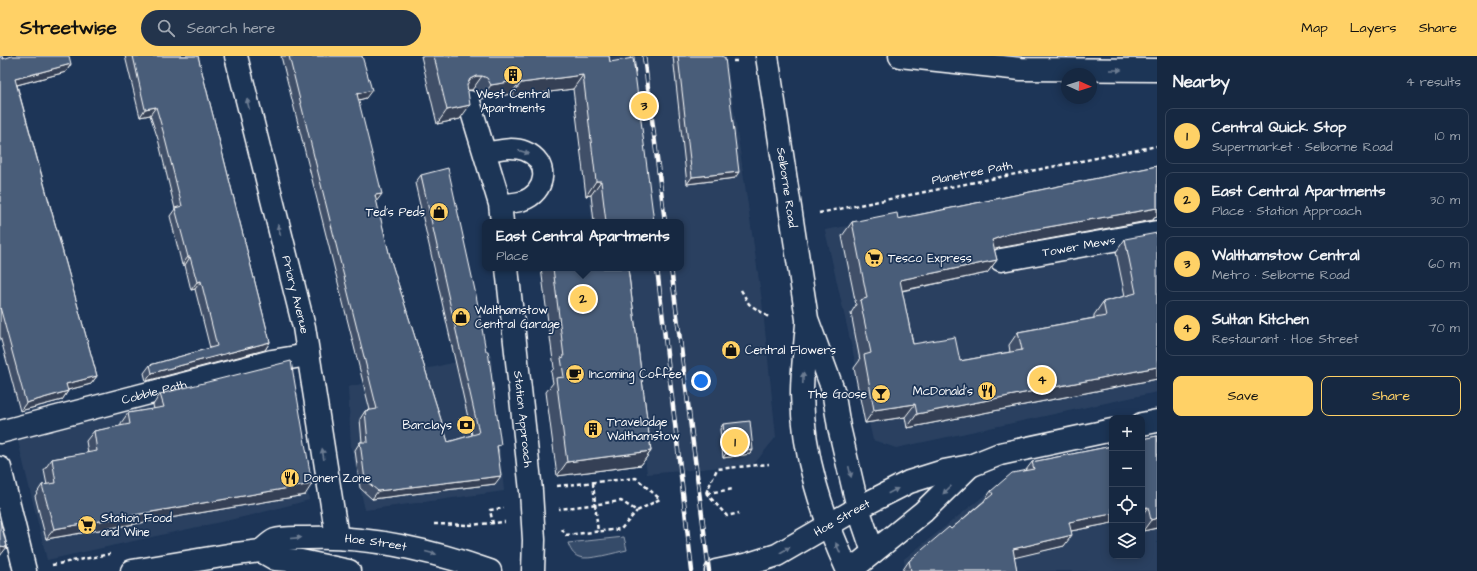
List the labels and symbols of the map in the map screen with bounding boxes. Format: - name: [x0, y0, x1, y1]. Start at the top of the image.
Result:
- building icon: West Central Apartments: [502, 64, 524, 86]
- one-way arrow: [1110, 67, 1123, 73]
- north arrow: [1061, 68, 1097, 104]
- place label: West Central Apartments: [476, 86, 550, 117]
- pin: 3: [631, 91, 657, 121]
- one-way arrow: [245, 98, 251, 110]
- street label: Selborne Road: [772, 146, 802, 229]
- one-way arrow: [518, 149, 530, 155]
- street label: Planetree Path: [930, 157, 1014, 189]
- shop icon: Ted's Peds: [428, 201, 450, 223]
- place label: Ted's Peds: [366, 204, 425, 221]
- one-way arrow: [276, 224, 282, 236]
- street label: Tower Mews: [1041, 231, 1117, 261]
- supermarket icon: Tesco Express: [863, 247, 885, 269]
- place label: Tesco Express: [888, 250, 972, 267]
- street label: Priory Avenue: [278, 254, 313, 335]
- pin: 2: [570, 284, 596, 314]
- place label: Walthamstow Central Garage: [475, 302, 561, 334]
- shop icon: Walthamstow Central Garage: [450, 306, 472, 328]
- shop icon: Central Flowers: [720, 339, 742, 361]
- place label: Central Flowers: [745, 342, 836, 359]
- cafe icon: Incoming Coffee: [564, 363, 586, 385]
- pin: 4: [1029, 365, 1055, 395]
- place label: Incoming Coffee: [589, 366, 682, 384]
- street label: Station Approach: [510, 370, 537, 468]
- your location: [691, 371, 711, 391]
- one-way arrow: [800, 371, 806, 384]
- street label: Cobble Path: [120, 375, 188, 408]
- restaurant icon: McDonald's: [976, 380, 998, 402]
- bar icon: The Goose: [870, 383, 892, 405]
- place label: McDonald's: [913, 383, 973, 400]
- place label: The Goose: [808, 386, 868, 403]
- bank icon: Barclays: [455, 414, 477, 436]
- place label: Travelodge Walthamstow: [607, 414, 680, 445]
- place label: Barclays: [403, 417, 452, 435]
- building icon: Travelodge Walthamstow: [582, 418, 604, 440]
- pin: 1: [722, 427, 748, 457]
- one-way arrow: [320, 448, 326, 460]
- one-way arrow: [847, 466, 853, 479]
- restaurant icon: Doner Zone: [279, 467, 301, 489]
- place label: Doner Zone: [304, 470, 372, 487]
- one-way arrow: [942, 485, 952, 495]
- one-way arrow: [887, 487, 899, 494]
- street label: Hoe Street: [810, 495, 873, 540]
- place label: Station Food and Wine: [101, 510, 172, 541]
- supermarket icon: Station Food and Wine: [76, 514, 98, 536]
- street label: Hoe Street: [344, 530, 408, 555]
- one-way arrow: [290, 535, 302, 542]
- one-way arrow: [835, 543, 841, 554]
- one-way arrow: [779, 547, 791, 554]
- one-way arrow: [425, 550, 437, 556]

